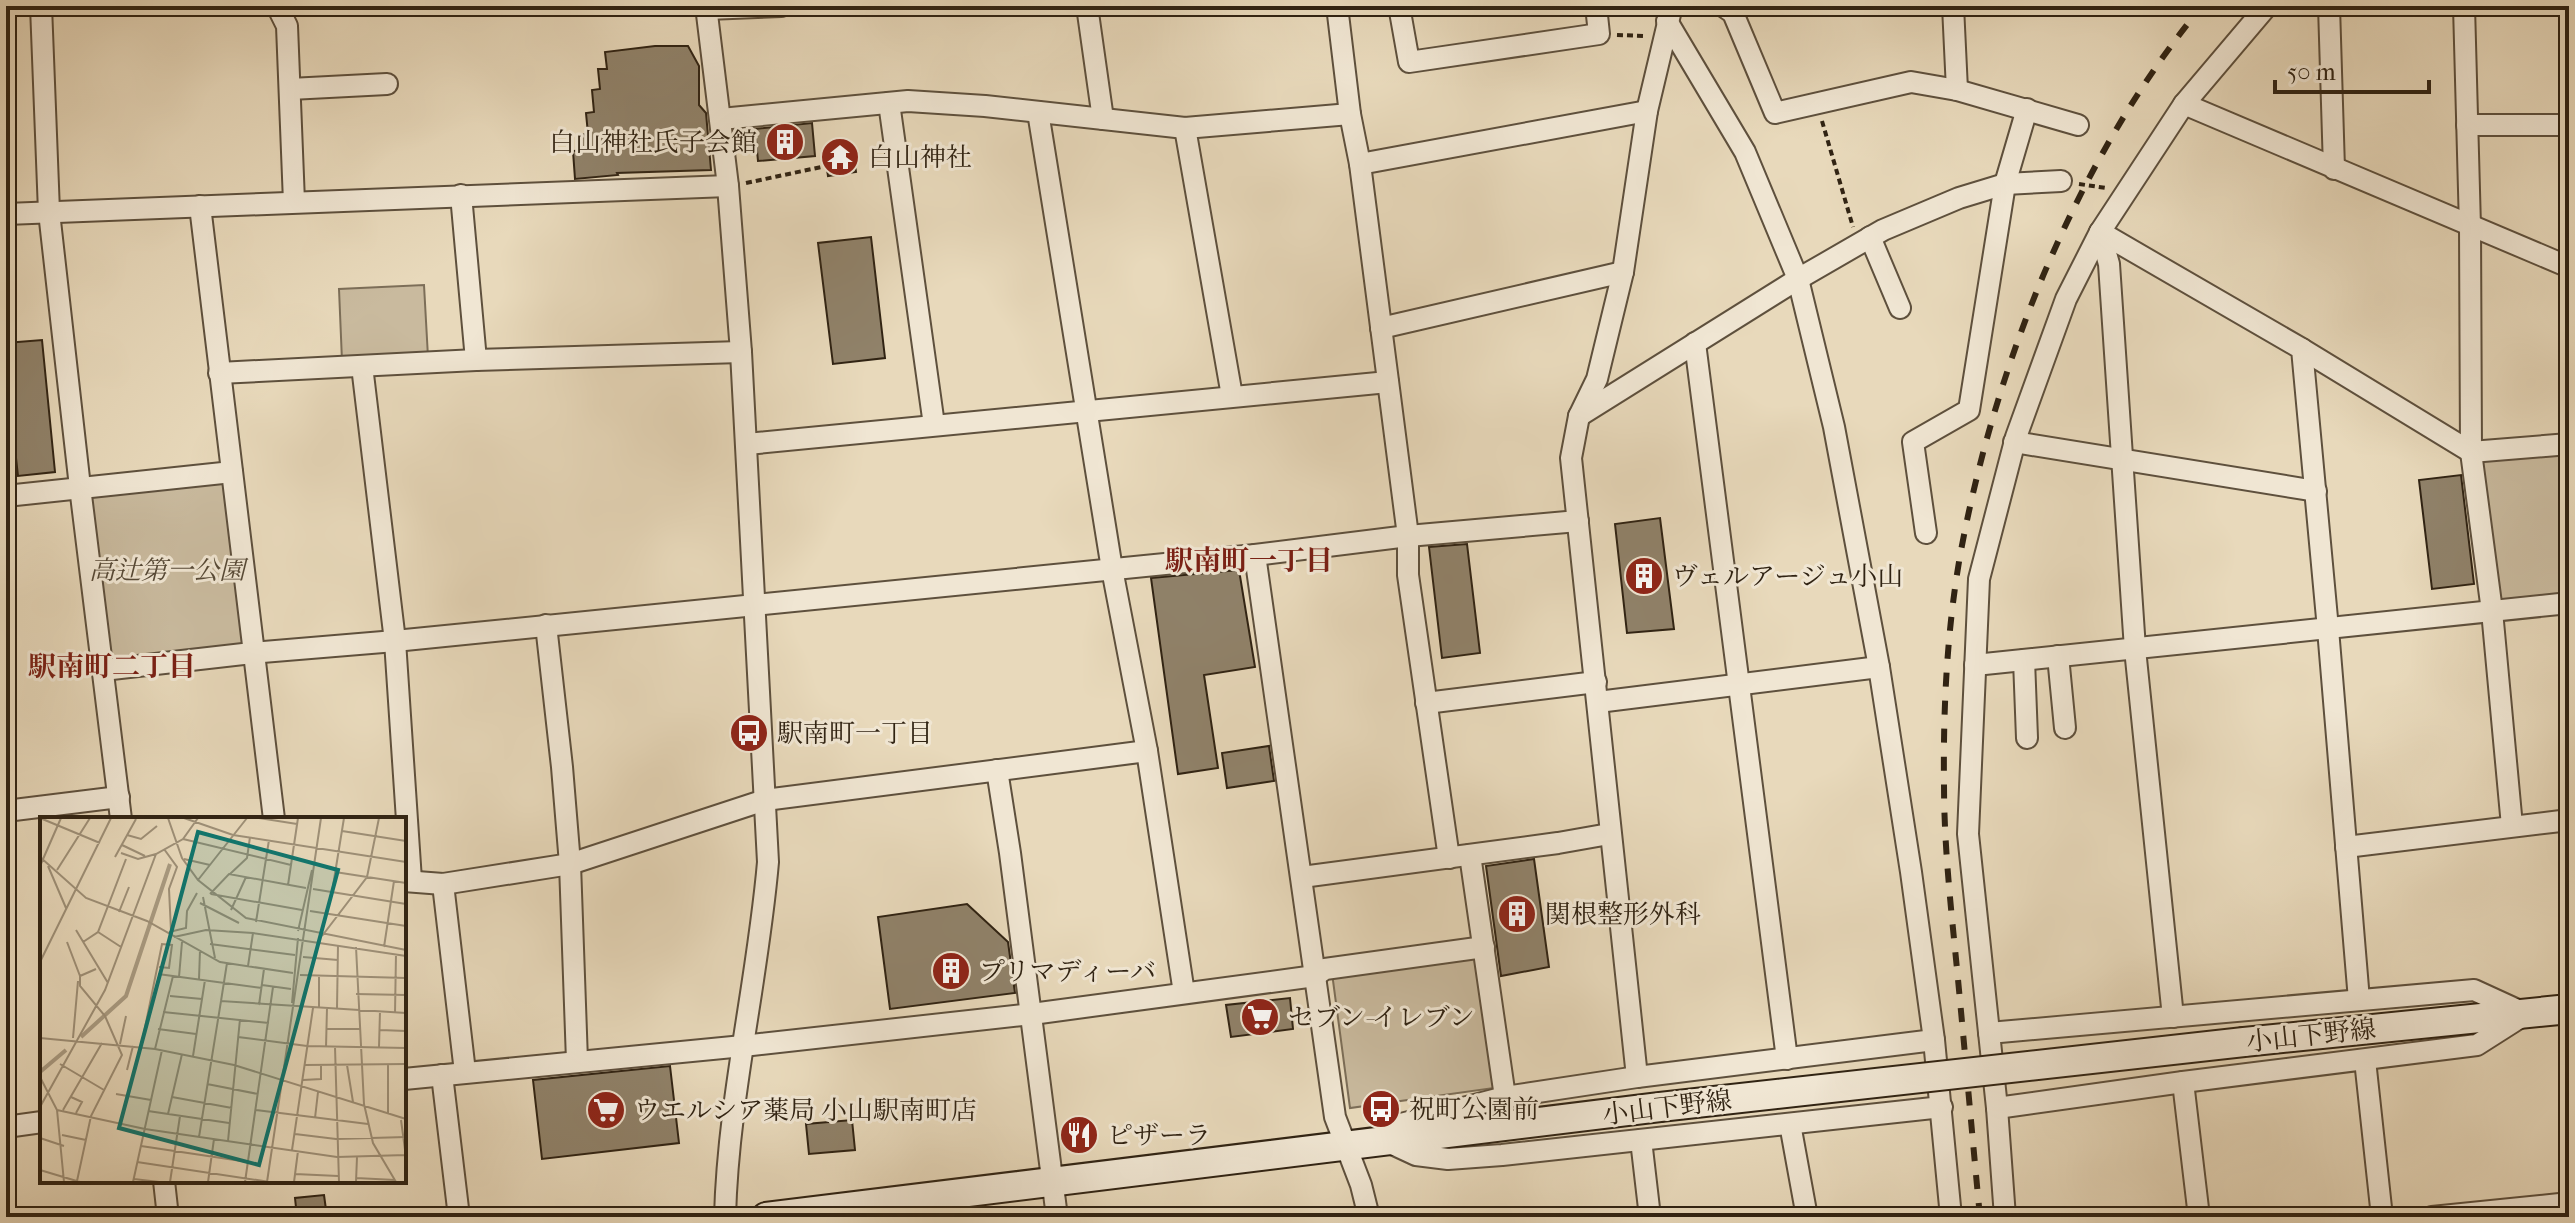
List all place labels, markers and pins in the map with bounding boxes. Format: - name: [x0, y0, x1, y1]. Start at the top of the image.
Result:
- building icon: 白山神社氏子会館: [764, 121, 806, 163]
- place label: 白山神社氏子会館: [549, 127, 757, 158]
- temple icon: 白山神社: [819, 136, 861, 178]
- place label: 白山神社: [868, 142, 972, 173]
- building icon: ヴェルアージュ小山: [1623, 555, 1665, 597]
- place label: ヴェルアージュ小山: [1672, 561, 1903, 592]
- bus stop icon: 駅南町一丁目: [728, 712, 770, 754]
- place label: 駅南町一丁目: [777, 718, 933, 749]
- building icon: 関根整形外科: [1496, 893, 1538, 935]
- place label: 関根整形外科: [1545, 899, 1701, 930]
- building icon: プリマディーバ: [930, 950, 972, 992]
- place label: プリマディーバ: [979, 956, 1156, 987]
- supermarket icon: セブン-イレブン: [1239, 996, 1281, 1038]
- place label: セブン-イレブン: [1288, 1002, 1475, 1033]
- bus stop icon: 祝町公園前: [1360, 1088, 1402, 1130]
- supermarket icon: ウエルシア薬局 小山駅南町店: [585, 1089, 627, 1131]
- place label: 祝町公園前: [1409, 1094, 1539, 1125]
- place label: ウエルシア薬局 小山駅南町店: [634, 1095, 977, 1126]
- restaurant icon: ピザーラ: [1058, 1114, 1100, 1156]
- place label: ピザーラ: [1107, 1120, 1211, 1151]

